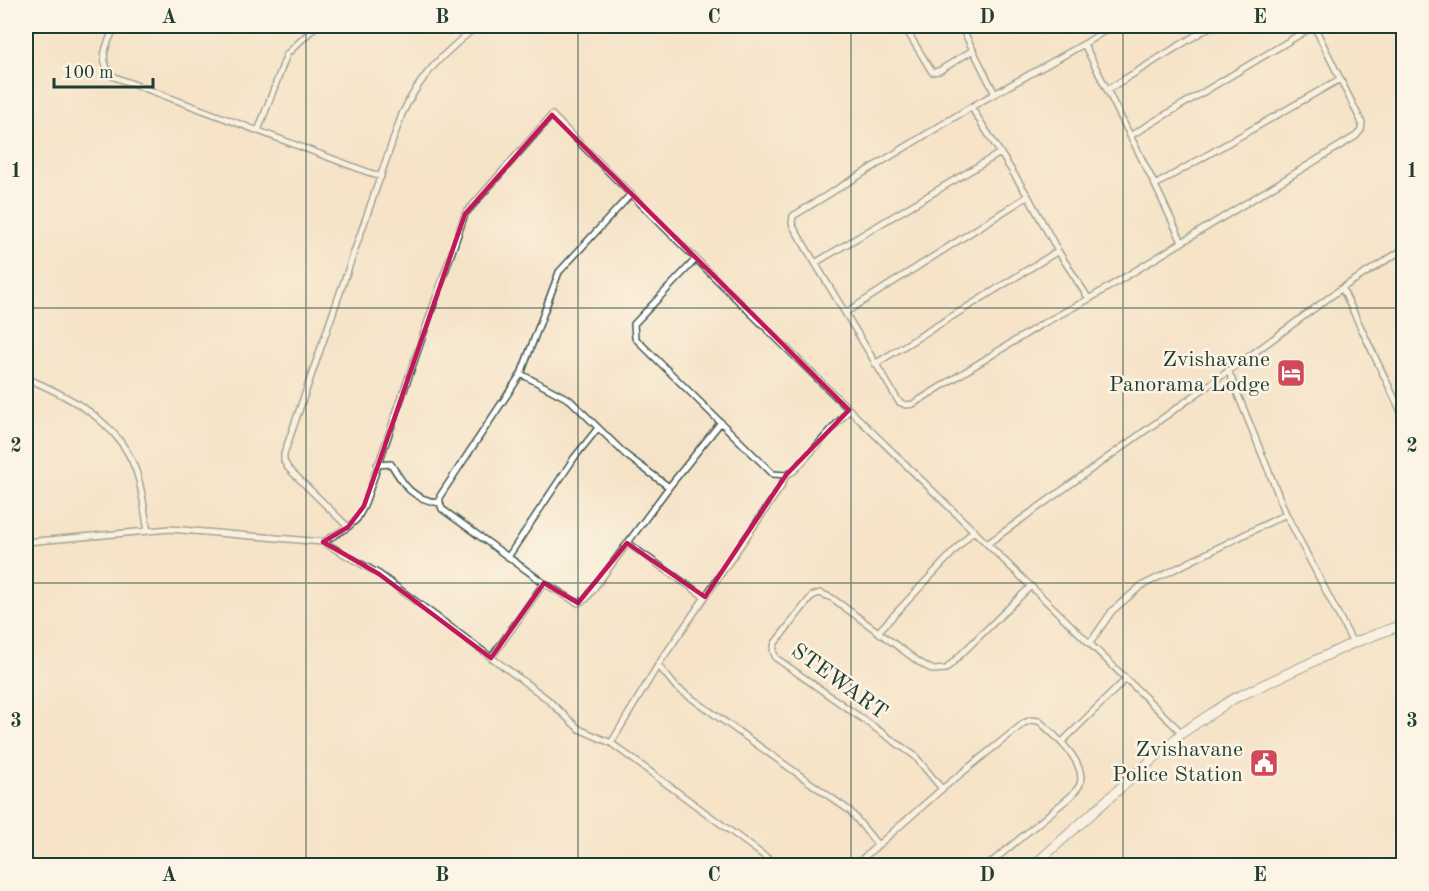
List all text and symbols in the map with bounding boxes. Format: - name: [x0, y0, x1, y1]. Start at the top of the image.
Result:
- text: A: [161, 8, 177, 28]
- text: B: [435, 8, 449, 28]
- text: C: [707, 8, 721, 28]
- text: D: [979, 8, 995, 28]
- text: E: [1253, 8, 1267, 28]
- scale bar: [54, 51, 153, 89]
- text: 100 m: [63, 64, 114, 82]
- text: 1: [10, 162, 22, 182]
- text: 1: [1406, 162, 1418, 182]
- place label: Zvishavane Panorama Lodge: [1109, 349, 1270, 396]
- hotel icon: Zvishavane Panorama Lodge: [1275, 357, 1307, 389]
- text: 2: [10, 437, 22, 457]
- text: 2: [1406, 437, 1418, 457]
- street label: STEWART: [787, 640, 891, 724]
- text: 3: [10, 712, 22, 732]
- text: 3: [1406, 712, 1418, 732]
- place label: Zvishavane Police Station: [1112, 739, 1243, 786]
- public building icon: Zvishavane Police Station: [1248, 747, 1280, 779]
- text: A: [161, 866, 177, 886]
- text: B: [435, 866, 449, 886]
- text: C: [707, 866, 721, 886]
- text: D: [979, 866, 995, 886]
- text: E: [1253, 866, 1267, 886]

